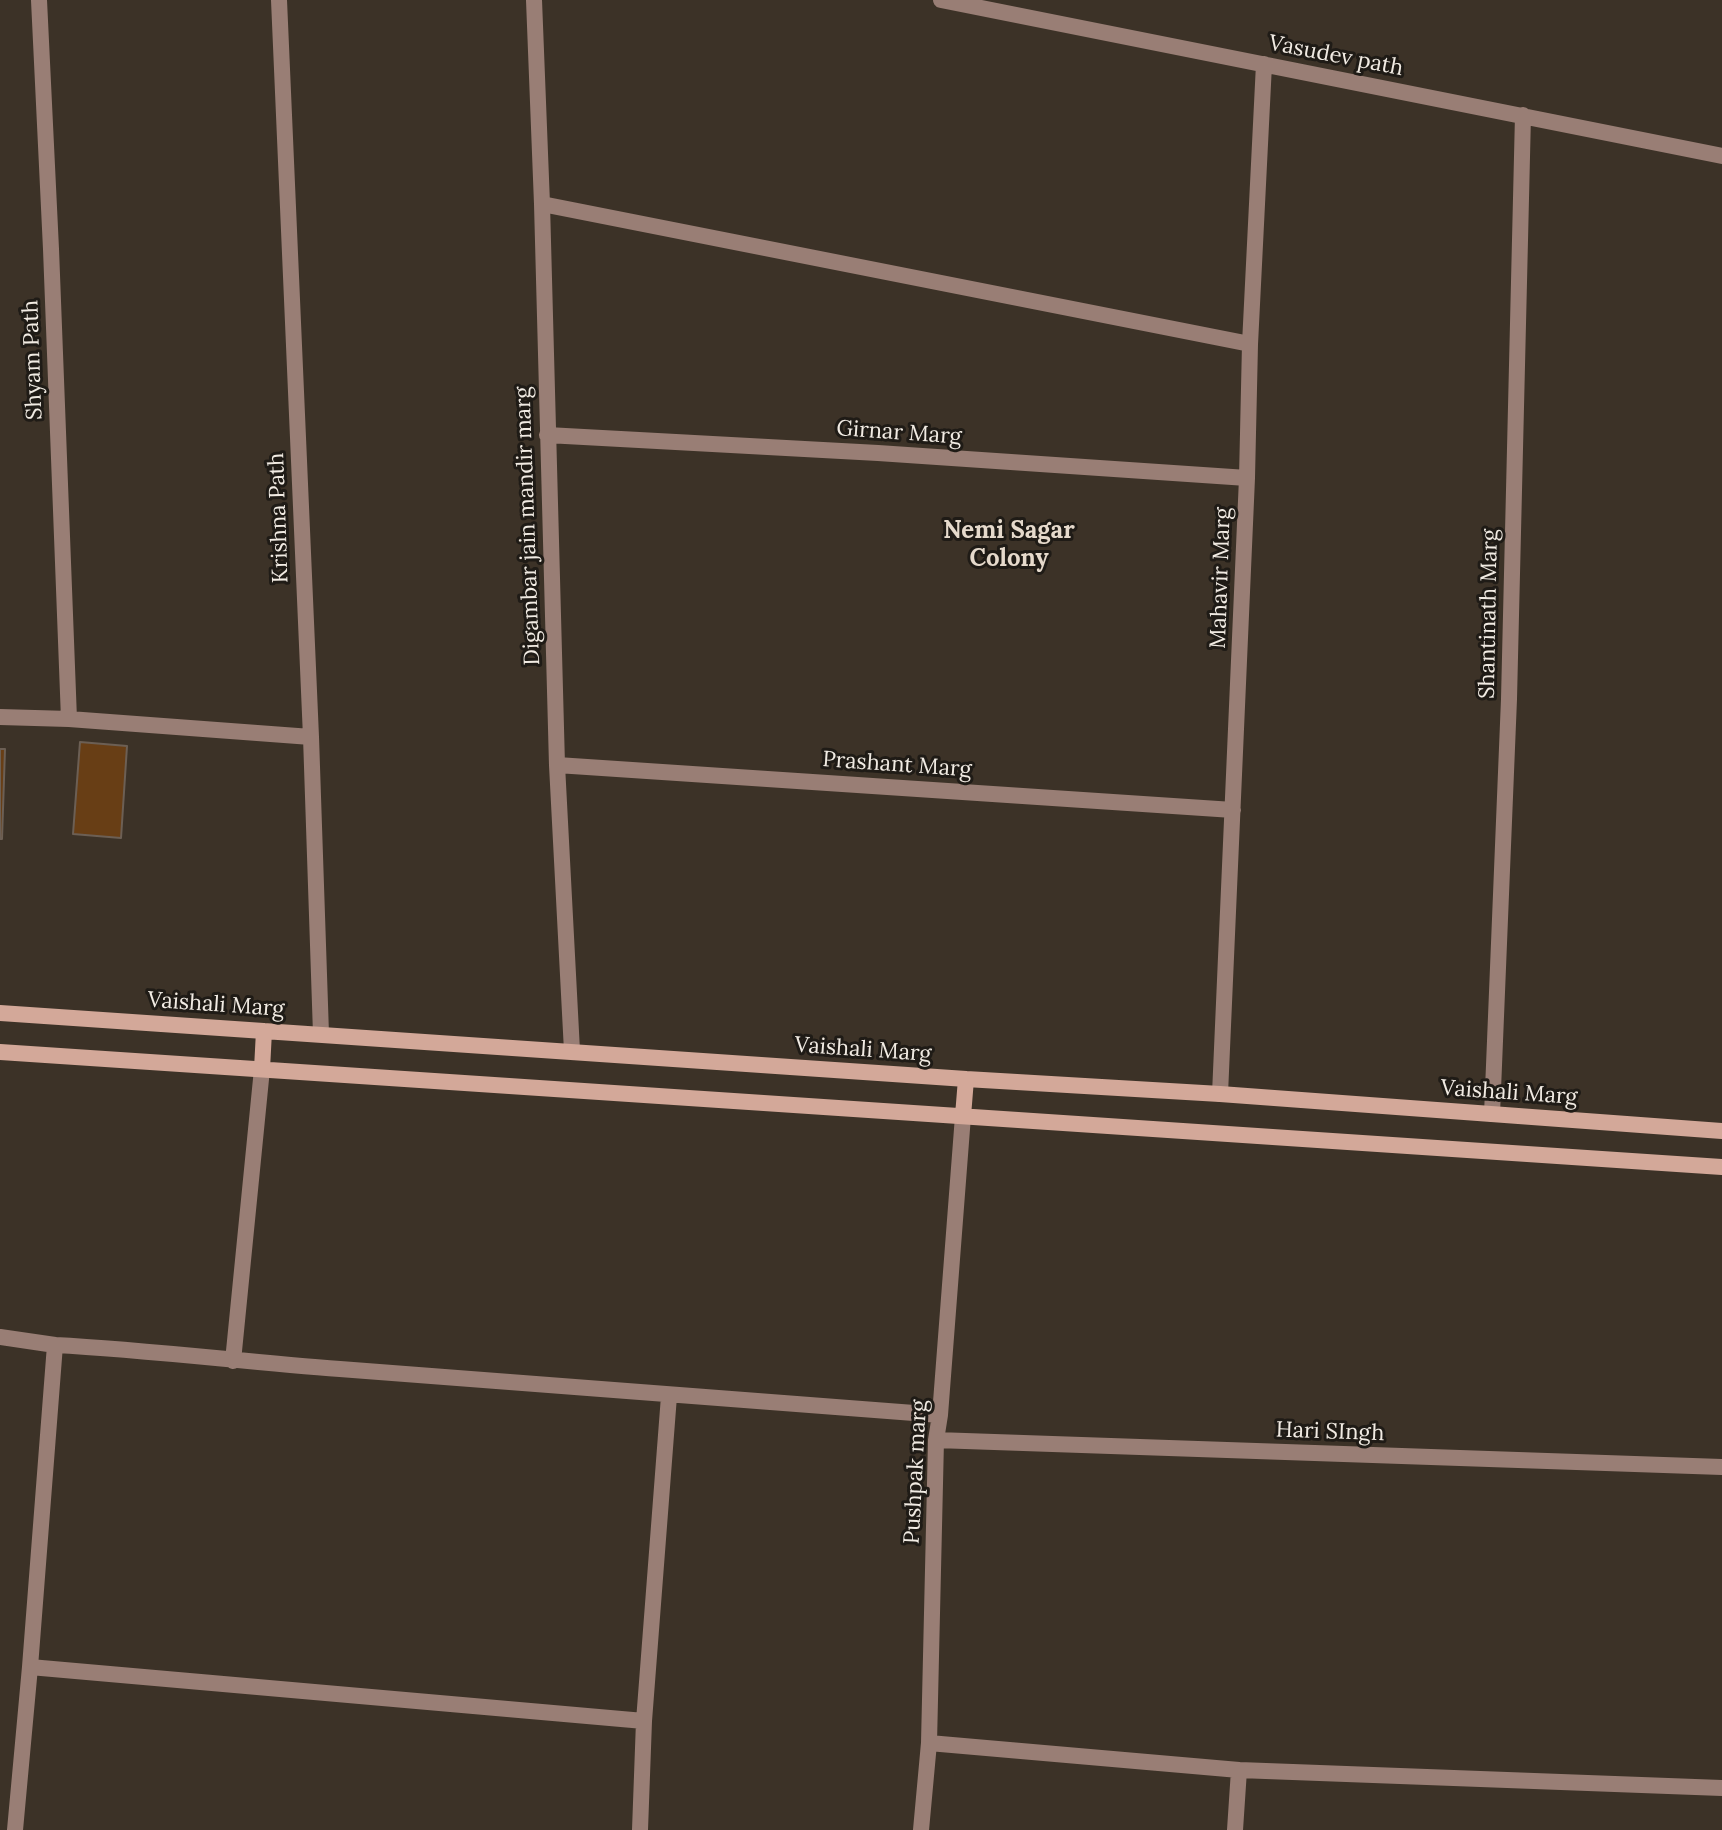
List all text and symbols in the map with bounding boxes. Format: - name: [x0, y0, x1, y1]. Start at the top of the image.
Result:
- street label: Vasudev path: [1267, 30, 1405, 82]
- street label: Shyam Path: [18, 300, 48, 420]
- street label: Digambar jain mandir marg: [510, 386, 546, 666]
- street label: Girnar Marg: [835, 415, 963, 451]
- street label: Krishna Path: [264, 452, 294, 584]
- street label: Mahavir Marg: [1205, 507, 1237, 649]
- district label: Nemi Sagar Colony: [943, 517, 1075, 573]
- street label: Shantinath Marg: [1474, 529, 1504, 699]
- street label: Prashant Marg: [822, 747, 972, 783]
- street label: Vaishali Marg: [147, 987, 285, 1023]
- street label: Vaishali Marg: [794, 1032, 932, 1068]
- street label: Vaishali Marg: [1440, 1075, 1578, 1111]
- street label: Pushpak marg: [899, 1399, 933, 1545]
- street label: Hari SIngh: [1275, 1417, 1385, 1447]

